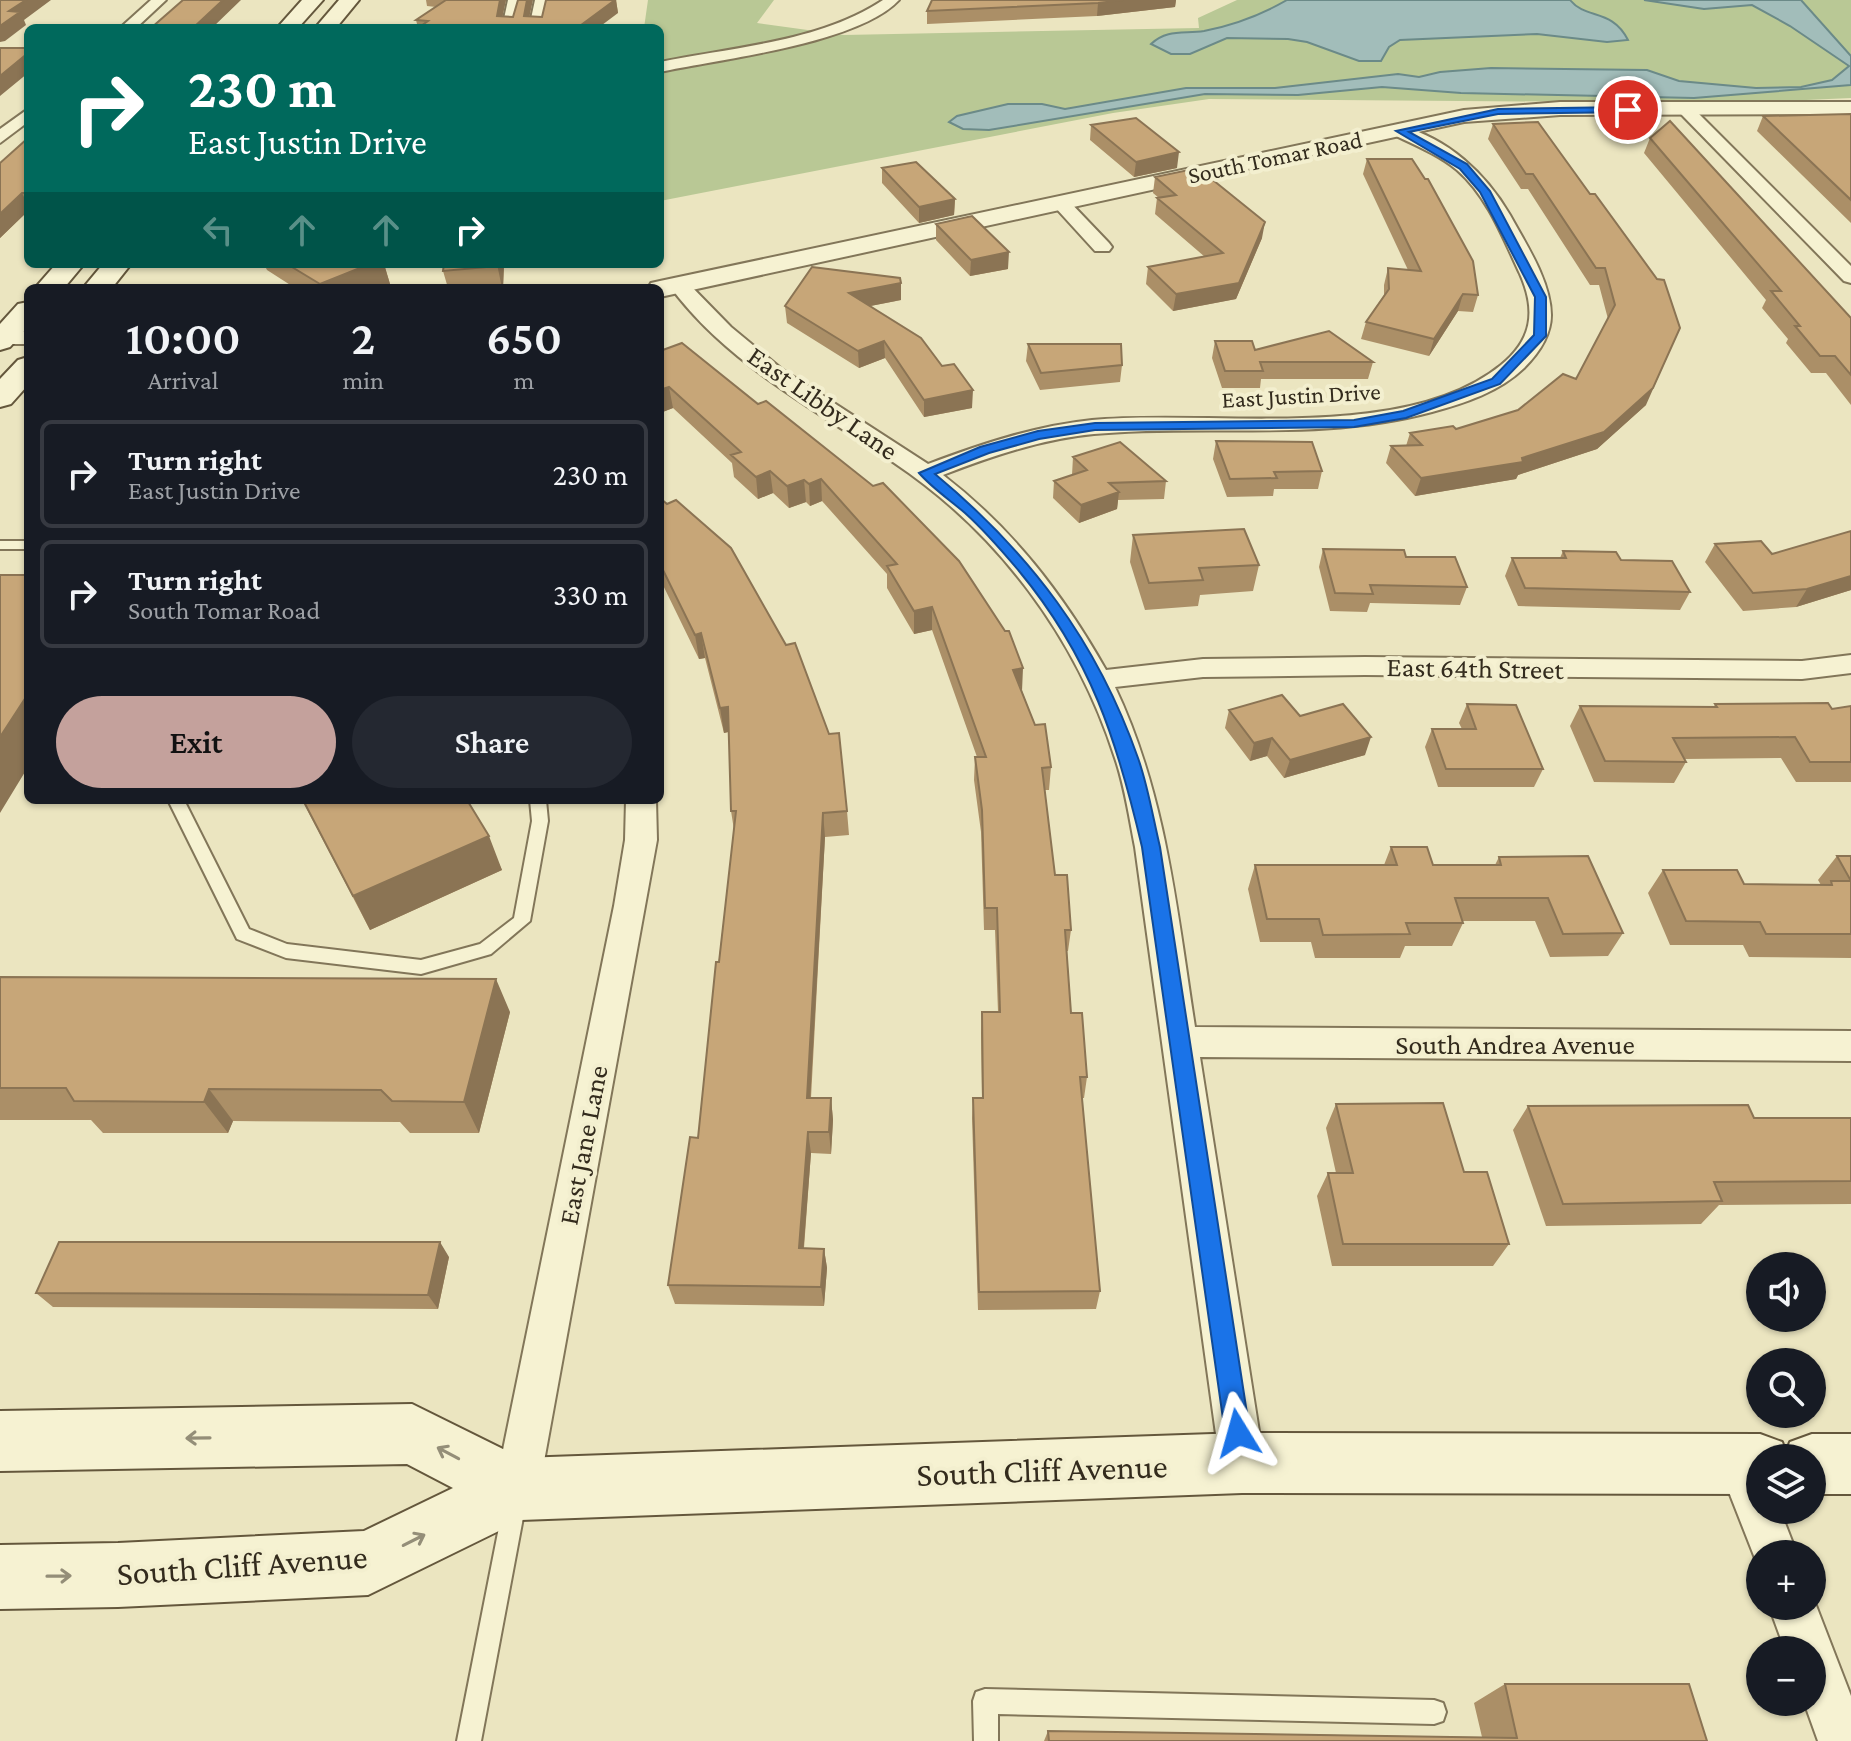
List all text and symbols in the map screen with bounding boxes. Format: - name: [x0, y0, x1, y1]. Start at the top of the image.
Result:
- icon: right: [56, 56, 160, 160]
- text: 230 m: [188, 57, 336, 119]
- pin: [1594, 76, 1662, 144]
- icon: arrive: [1606, 88, 1650, 132]
- text: East Justin Drive: [188, 122, 427, 162]
- street label: South Tomar Road: [1185, 125, 1365, 189]
- icon: left: [196, 208, 240, 252]
- icon: ahead: [280, 208, 324, 252]
- icon: ahead: [364, 208, 408, 252]
- icon: right: [448, 208, 492, 252]
- text: 10:00: [126, 311, 241, 364]
- text: 2: [351, 311, 375, 364]
- text: 650: [486, 311, 562, 364]
- street label: East Libby Lane: [742, 340, 904, 466]
- text: Arrival: [148, 366, 219, 395]
- text: min: [342, 366, 384, 395]
- text: m: [514, 366, 534, 395]
- street label: East Justin Drive: [1221, 377, 1381, 413]
- text: Turn right: [128, 443, 262, 476]
- icon: right: [60, 452, 104, 496]
- text: 230 m: [553, 458, 628, 491]
- text: East Justin Drive: [128, 476, 300, 505]
- text: Turn right: [128, 563, 262, 596]
- icon: right: [60, 572, 104, 616]
- text: 330 m: [553, 578, 628, 611]
- text: South Tomar Road: [128, 596, 320, 625]
- street label: East 64th Street: [1386, 651, 1565, 685]
- button: Exit: [56, 696, 336, 788]
- button: Share: [352, 696, 632, 788]
- street label: South Andrea Avenue: [1395, 1029, 1635, 1060]
- street label: East Jane Lane: [552, 1063, 614, 1227]
- map controls: [1746, 1252, 1826, 1716]
- button: sound: [1746, 1252, 1826, 1332]
- button: search: [1746, 1348, 1826, 1428]
- position arrow: [1196, 1391, 1280, 1475]
- one-way arrow: [185, 1430, 212, 1445]
- button: layers: [1746, 1444, 1826, 1524]
- one-way arrow: [436, 1445, 460, 1461]
- street label: South Cliff Avenue: [916, 1447, 1168, 1493]
- one-way arrow: [402, 1532, 426, 1548]
- street label: South Cliff Avenue: [115, 1538, 369, 1592]
- button: +: [1746, 1540, 1826, 1620]
- one-way arrow: [45, 1568, 72, 1584]
- button: −: [1746, 1636, 1826, 1716]

